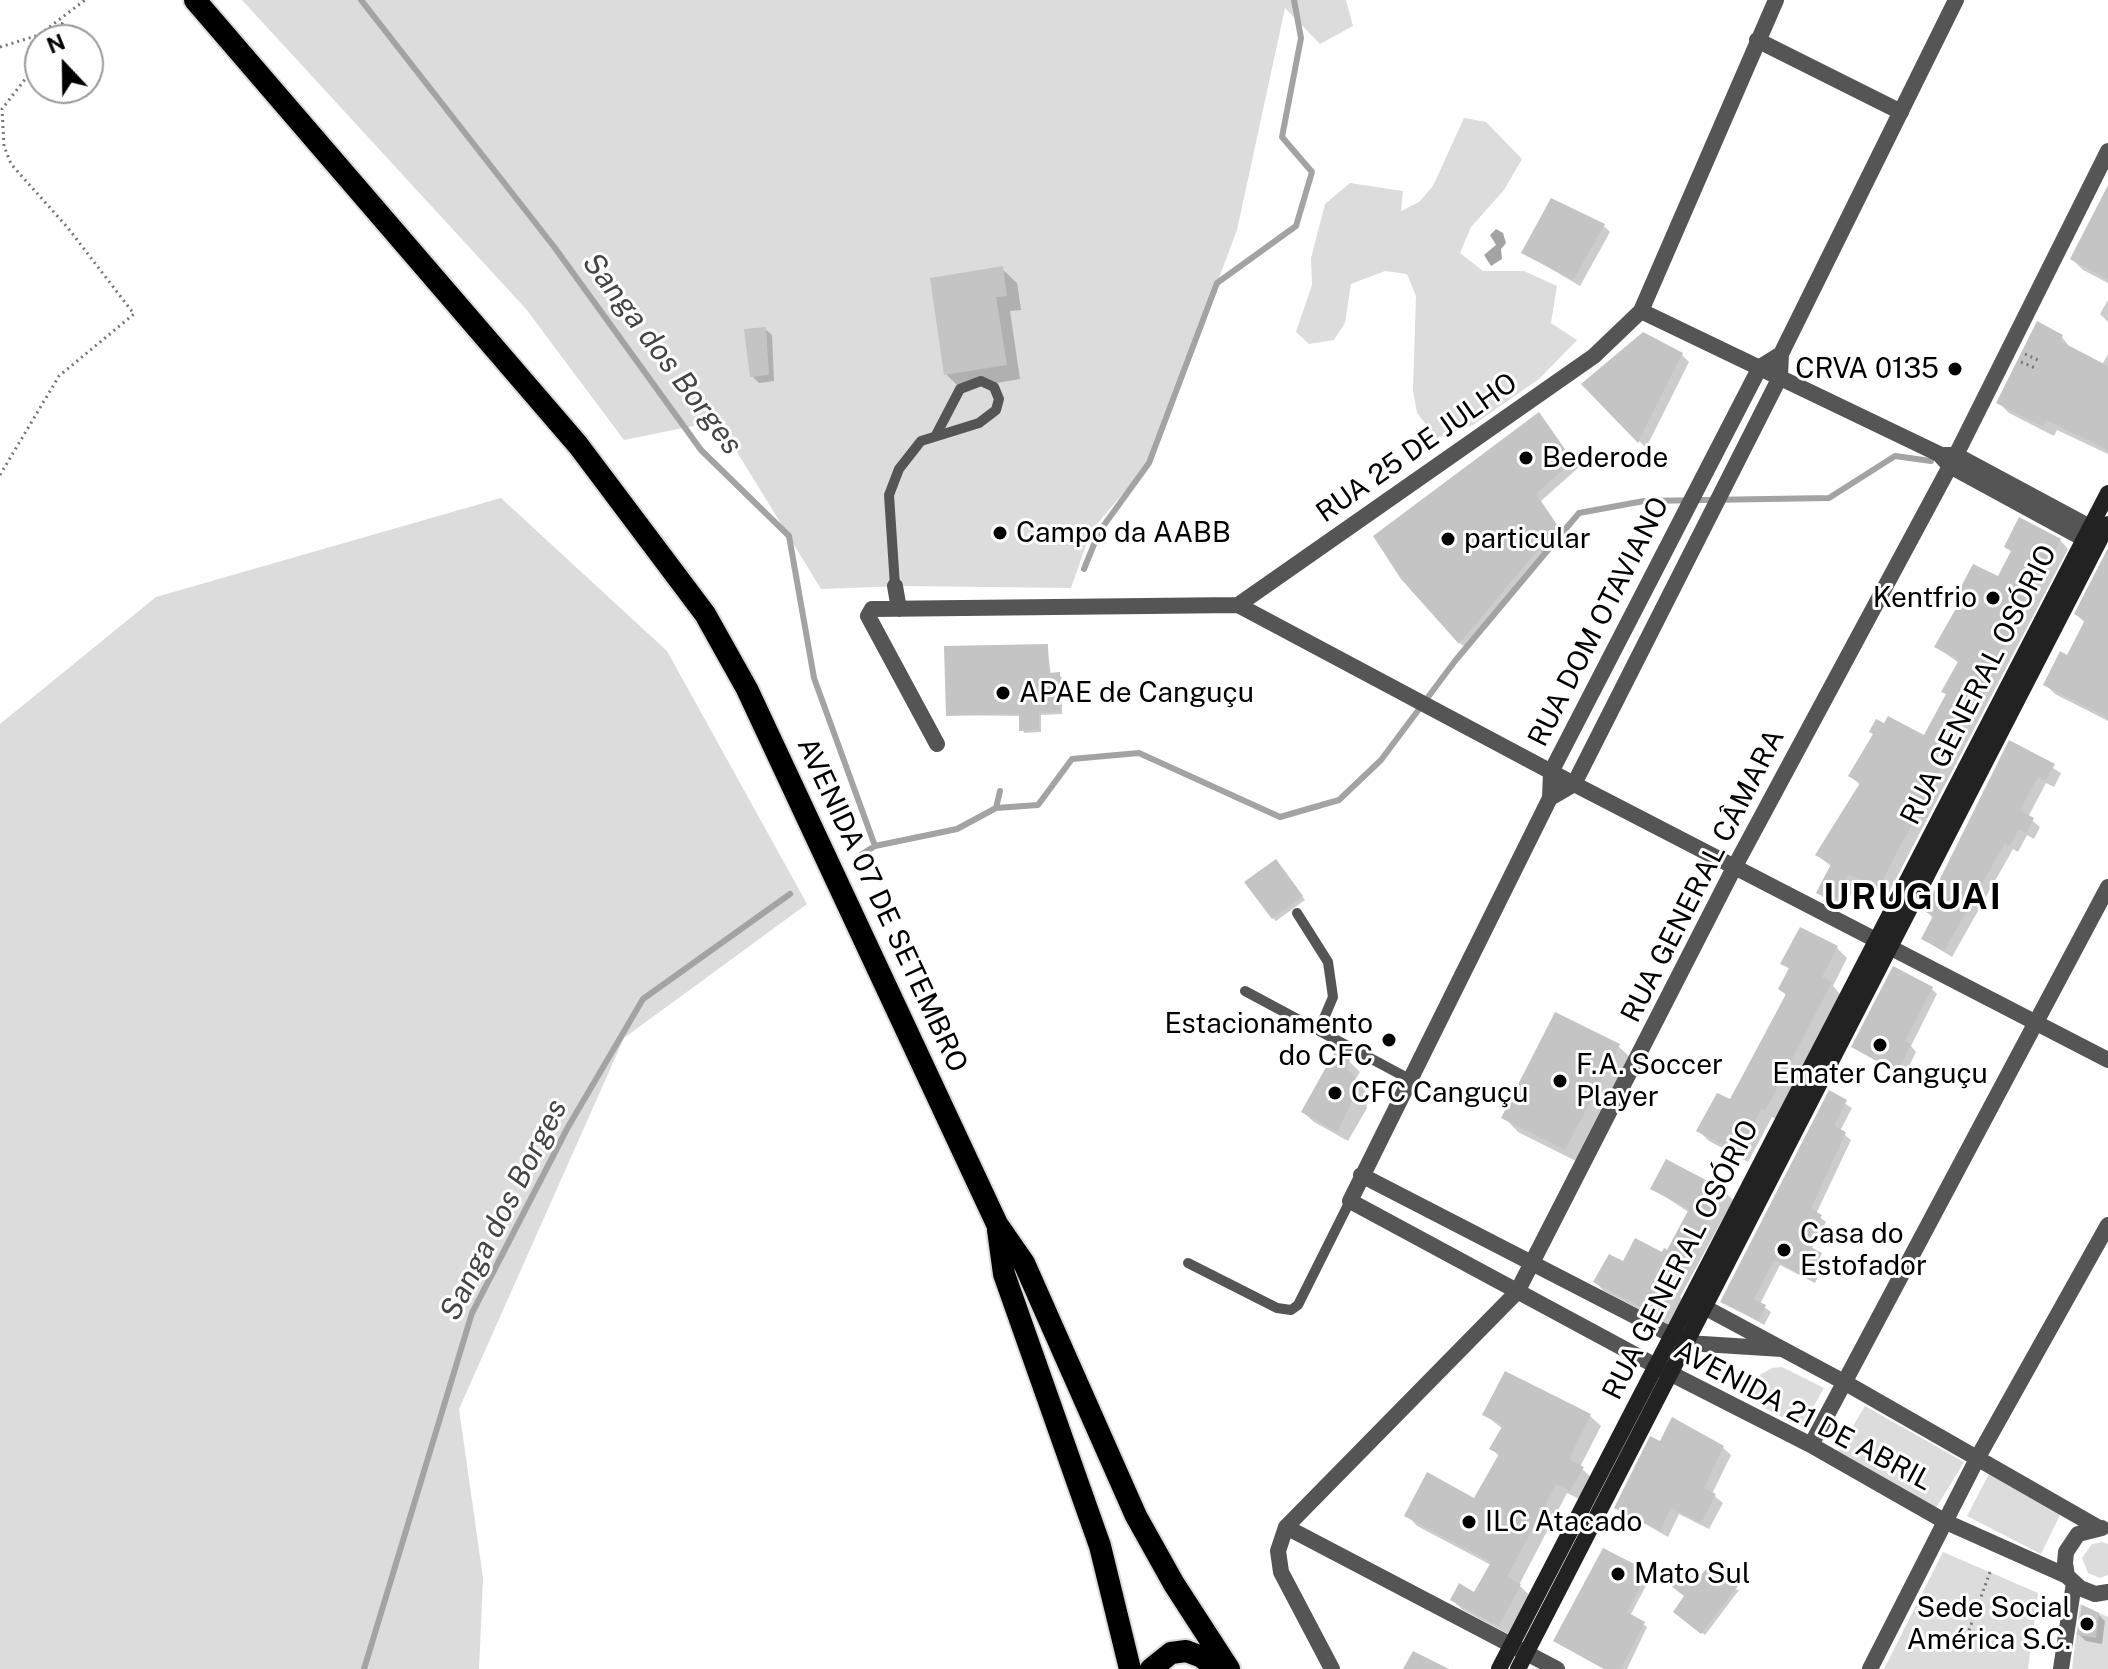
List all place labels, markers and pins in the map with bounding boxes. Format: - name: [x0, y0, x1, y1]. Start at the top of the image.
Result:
- place label: CRVA 0135: [1795, 352, 1939, 386]
- marker: CRVA 0135: [1946, 360, 1964, 378]
- place label: Bederode: [1542, 441, 1668, 475]
- marker: Bederode: [1517, 449, 1535, 467]
- place label: Campo da AABB: [1016, 516, 1231, 550]
- place label: particular: [1464, 522, 1591, 556]
- marker: Campo da AABB: [991, 524, 1009, 542]
- marker: particular: [1439, 530, 1457, 548]
- place label: Kentfrio: [1873, 581, 1977, 615]
- marker: Kentfrio: [1984, 589, 2002, 607]
- place label: APAE de Canguçu: [1019, 676, 1254, 710]
- marker: APAE de Canguçu: [994, 684, 1012, 702]
- place label: Estacionamento do CFC: [1164, 1007, 1373, 1073]
- marker: Estacionamento do CFC: [1380, 1031, 1398, 1049]
- marker: Emater Canguçu: [1871, 1036, 1889, 1054]
- place label: F.A. Soccer Player: [1576, 1048, 1723, 1114]
- place label: Emater Canguçu: [1772, 1057, 1988, 1091]
- marker: F.A. Soccer Player: [1551, 1072, 1569, 1090]
- place label: CFC Canguçu: [1351, 1076, 1528, 1110]
- marker: CFC Canguçu: [1326, 1084, 1344, 1102]
- place label: Casa do Estofador: [1800, 1217, 1927, 1283]
- marker: Casa do Estofador: [1775, 1241, 1793, 1259]
- place label: ILC Atacado: [1485, 1505, 1642, 1539]
- marker: ILC Atacado: [1460, 1513, 1478, 1531]
- place label: Mato Sul: [1634, 1557, 1750, 1591]
- marker: Mato Sul: [1609, 1565, 1627, 1583]
- place label: Sede Social América S.C.: [1907, 1591, 2071, 1657]
- marker: Sede Social América S.C.: [2078, 1615, 2096, 1633]

